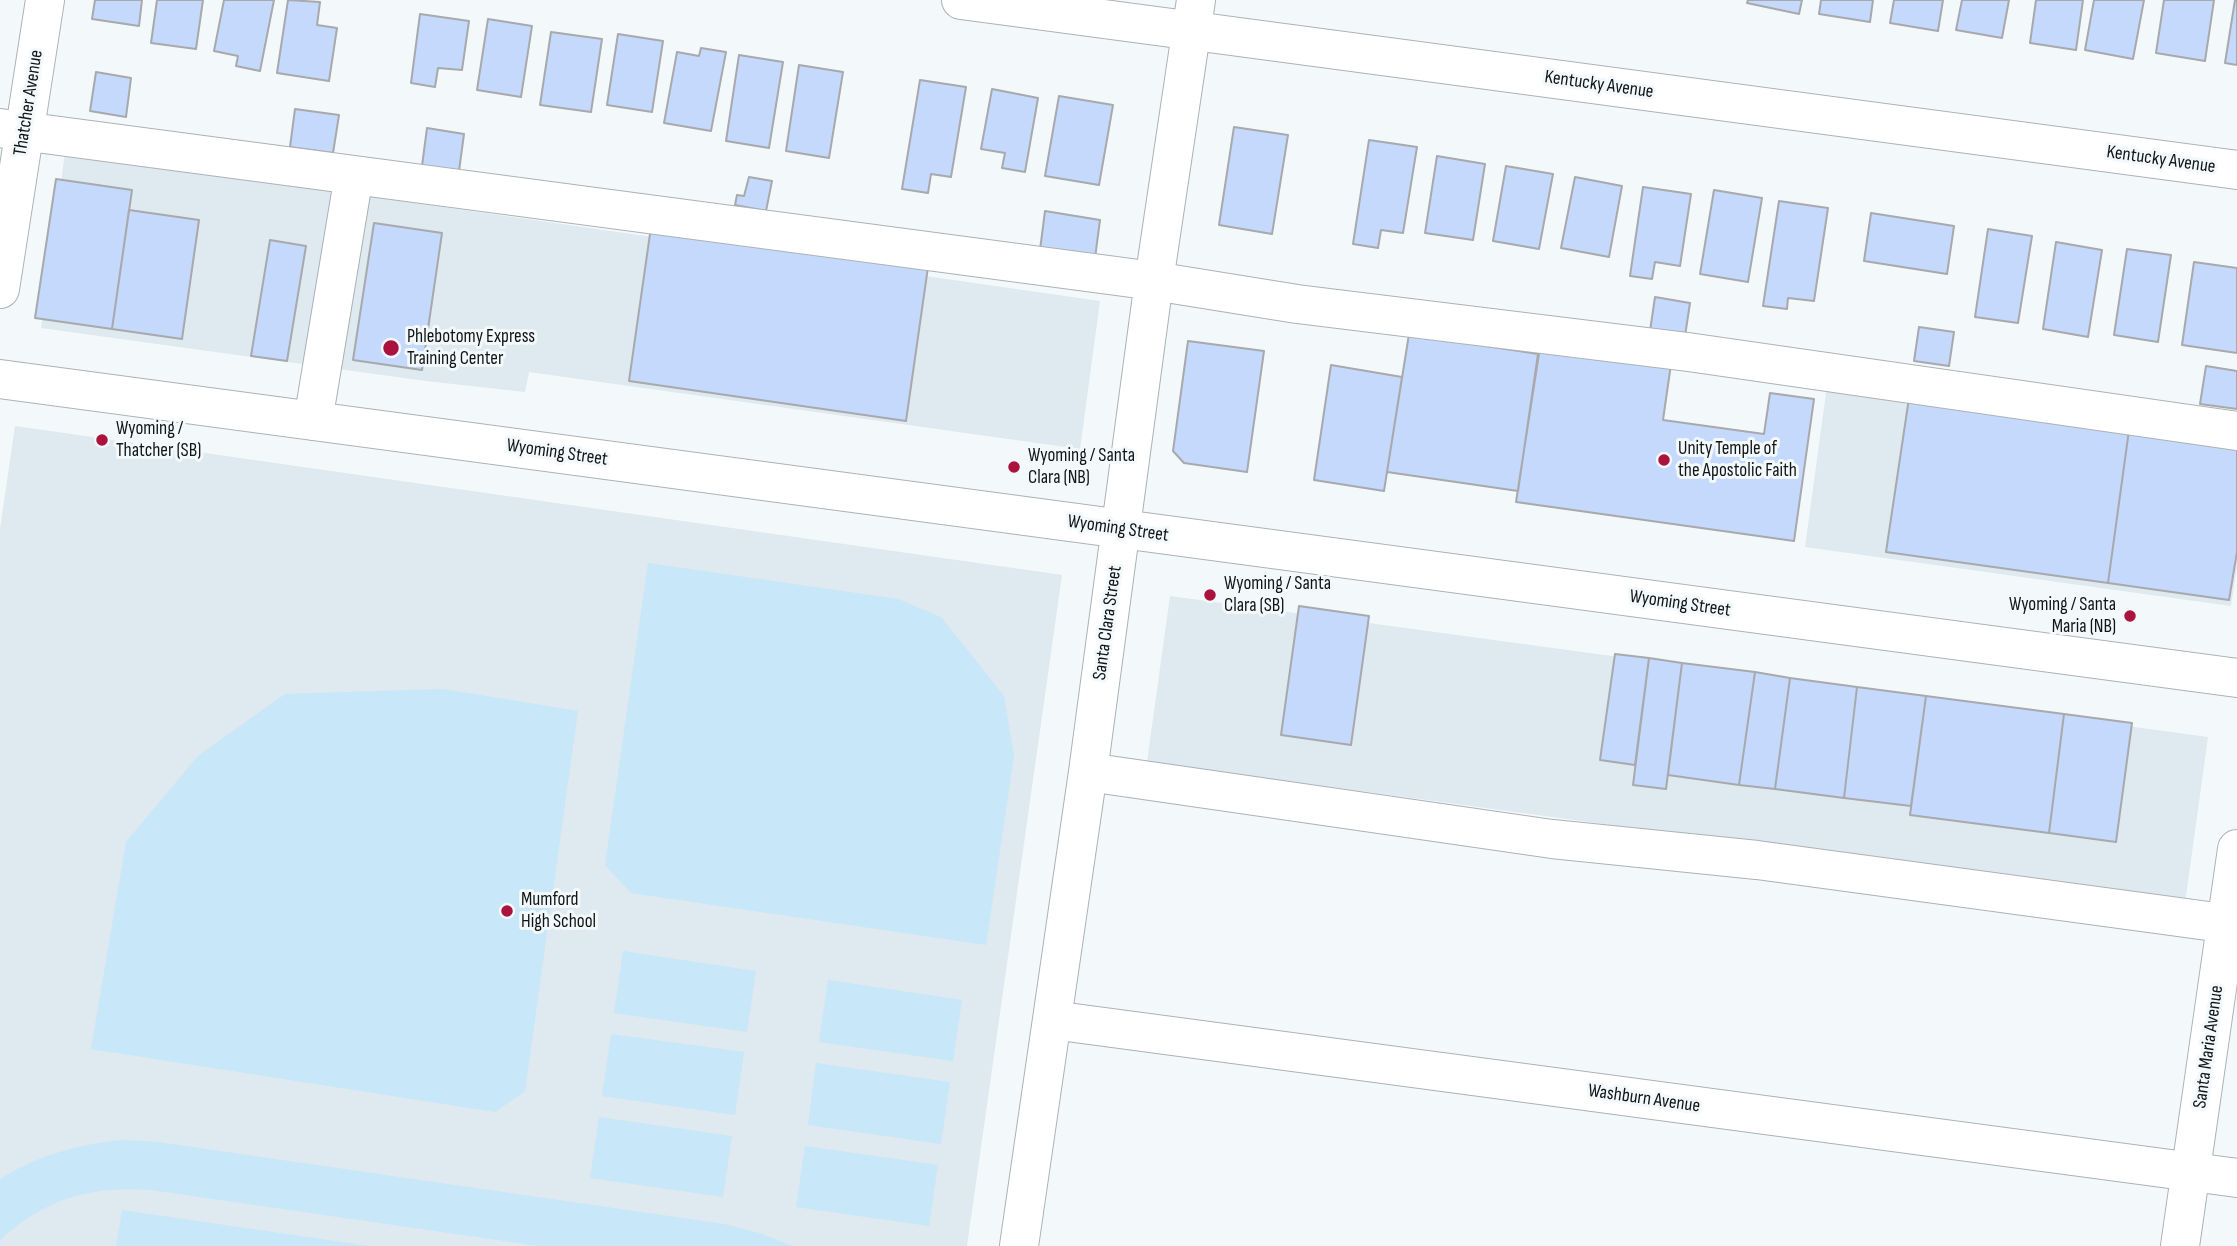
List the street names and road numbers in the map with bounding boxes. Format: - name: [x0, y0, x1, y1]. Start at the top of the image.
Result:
- street label: Thatcher Avenue: [9, 48, 49, 158]
- street label: Kentucky Avenue: [1543, 66, 1655, 104]
- street label: Kentucky Avenue: [2105, 141, 2217, 179]
- street label: Wyoming Street: [505, 435, 609, 471]
- street label: Wyoming Street: [1066, 511, 1170, 547]
- street label: Santa Clara Street: [1089, 564, 1127, 682]
- street label: Wyoming Street: [1628, 586, 1732, 622]
- street label: Santa Maria Avenue: [2189, 984, 2229, 1110]
- street label: Washburn Avenue: [1586, 1080, 1702, 1118]

